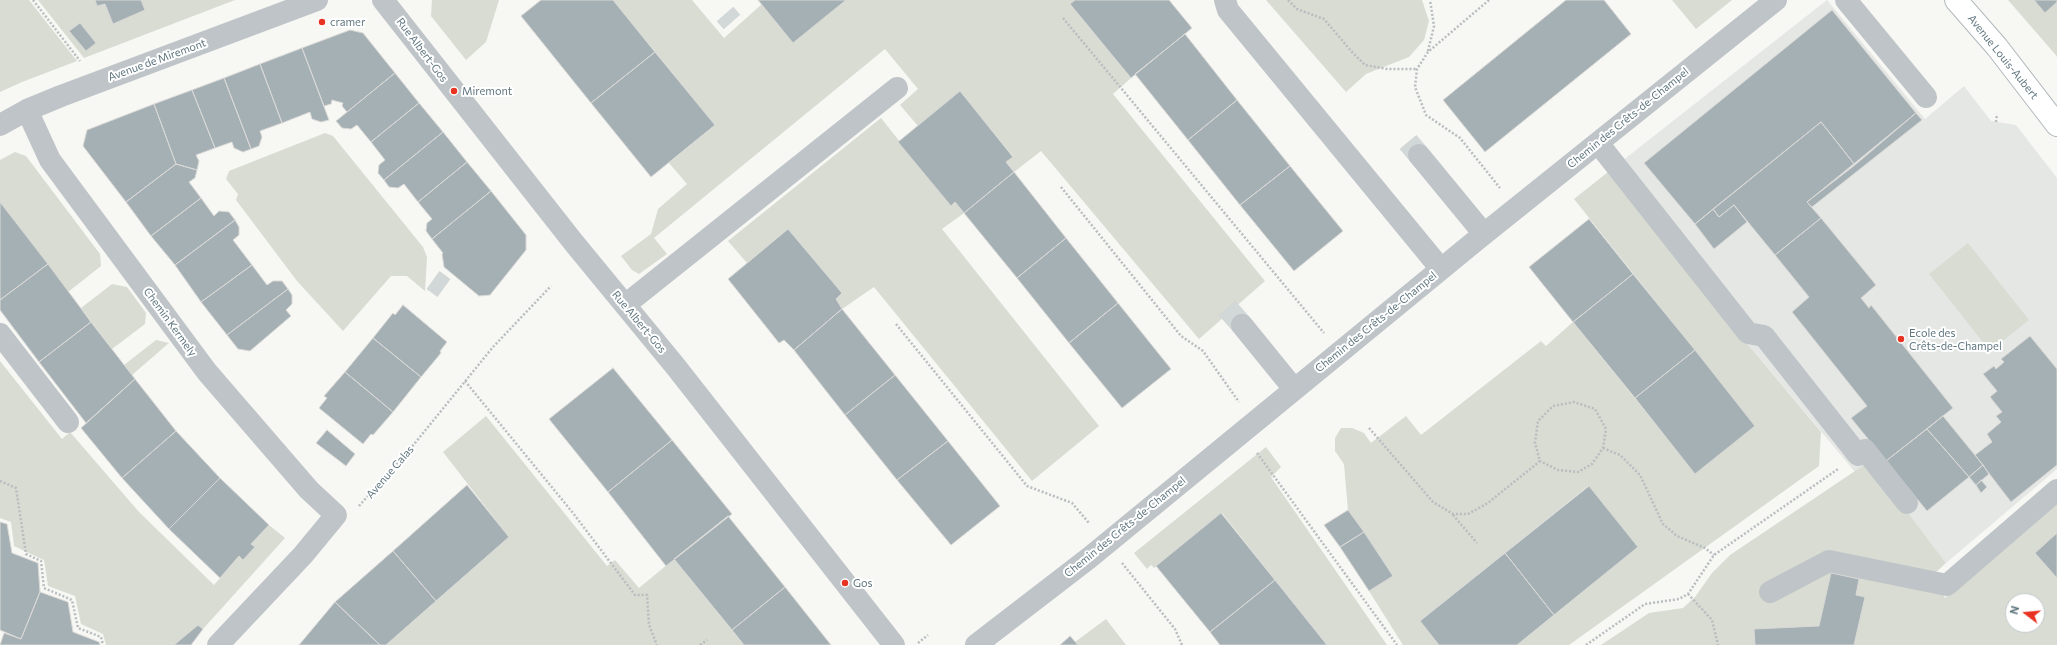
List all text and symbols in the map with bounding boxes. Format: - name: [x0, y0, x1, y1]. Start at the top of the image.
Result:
- street label: Avenue Louis-Aubert: [1965, 12, 2041, 102]
- place label: cramer: [330, 15, 365, 29]
- street label: Rue Albert-Gos: [394, 15, 450, 85]
- marker: cramer: [317, 17, 327, 27]
- street label: Avenue de Miremont: [106, 36, 208, 84]
- street label: Chemin des Crêts-de-Champel: [1565, 65, 1691, 171]
- place label: Miremont: [462, 84, 512, 98]
- marker: Miremont: [449, 86, 459, 96]
- street label: Chemin des Crêts-de-Champel: [1313, 269, 1439, 375]
- street label: Chemin Kermely: [141, 285, 199, 359]
- street label: Rue Albert-Gos: [609, 288, 669, 356]
- place label: Ecole des Crêts-de-Champel: [1909, 326, 2002, 352]
- marker: Ecole des Crêts-de-Champel: [1896, 334, 1906, 344]
- street label: Avenue Calas: [363, 443, 417, 501]
- street label: Chemin des Crêts-de-Champel: [1062, 474, 1188, 580]
- place label: Gos: [853, 576, 873, 590]
- marker: Gos: [840, 578, 850, 588]
- north arrow: [2005, 593, 2045, 633]
- text: N: [2007, 604, 2021, 616]

